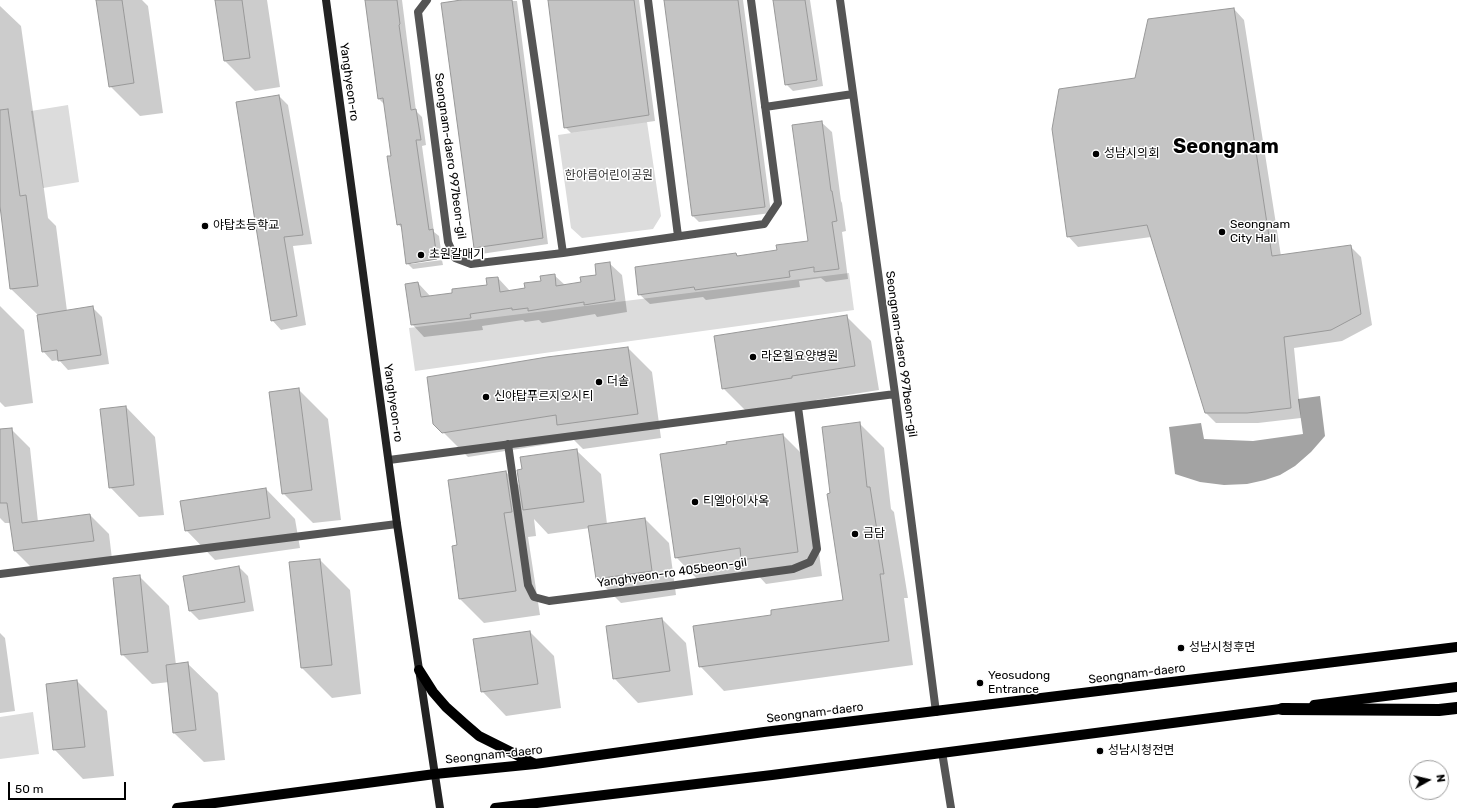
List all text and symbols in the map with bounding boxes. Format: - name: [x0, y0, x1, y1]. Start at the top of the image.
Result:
- street label: Yanghyeon-ro: [336, 42, 362, 122]
- street label: Seongnam-daero 997beon-gil: [431, 72, 469, 240]
- district label: Seongnam: [1173, 135, 1279, 159]
- place label: 성남시의회: [1104, 147, 1159, 161]
- marker: 성남시의회: [1091, 149, 1101, 159]
- park label: 한아름어린이공원: [565, 169, 653, 183]
- place label: Seongnam City Hall: [1230, 218, 1290, 246]
- place label: 야탑초등학교: [213, 219, 279, 233]
- marker: 야탑초등학교: [200, 221, 210, 231]
- marker: Seongnam City Hall: [1217, 227, 1227, 237]
- place label: 초원갈매기: [429, 248, 484, 262]
- marker: 초원갈매기: [416, 250, 426, 260]
- street label: Seongnam-daero 997beon-gil: [882, 270, 920, 438]
- place label: 라온힐요양병원: [761, 350, 838, 364]
- marker: 라온힐요양병원: [748, 352, 758, 362]
- street label: Yanghyeon-ro: [380, 363, 406, 443]
- place label: 더솔: [607, 375, 629, 389]
- marker: 더솔: [594, 377, 604, 387]
- place label: 신야탑푸르지오시티: [494, 390, 593, 404]
- marker: 신야탑푸르지오시티: [481, 392, 491, 402]
- place label: 티엘아이사옥: [703, 495, 769, 509]
- marker: 티엘아이사옥: [690, 497, 700, 507]
- place label: 금담: [863, 527, 885, 541]
- marker: 금담: [850, 529, 860, 539]
- street label: Yanghyeon-ro 405beon-gil: [596, 555, 748, 591]
- place label: 성남시청후면: [1189, 641, 1255, 655]
- marker: 성남시청후면: [1176, 643, 1186, 653]
- street label: Seongnam-daero: [1088, 661, 1186, 687]
- place label: Yeosudong Entrance: [988, 669, 1050, 697]
- marker: Yeosudong Entrance: [975, 678, 985, 688]
- street label: Seongnam-daero: [766, 700, 864, 726]
- street label: Seongnam-daero: [445, 743, 543, 767]
- place label: 성남시청전면: [1108, 744, 1174, 758]
- marker: 성남시청전면: [1095, 746, 1105, 756]
- north arrow: [1409, 760, 1449, 800]
- scale bar: [10, 774, 128, 800]
- text: N: [1433, 774, 1447, 783]
- text: 50 m: [15, 782, 43, 796]

